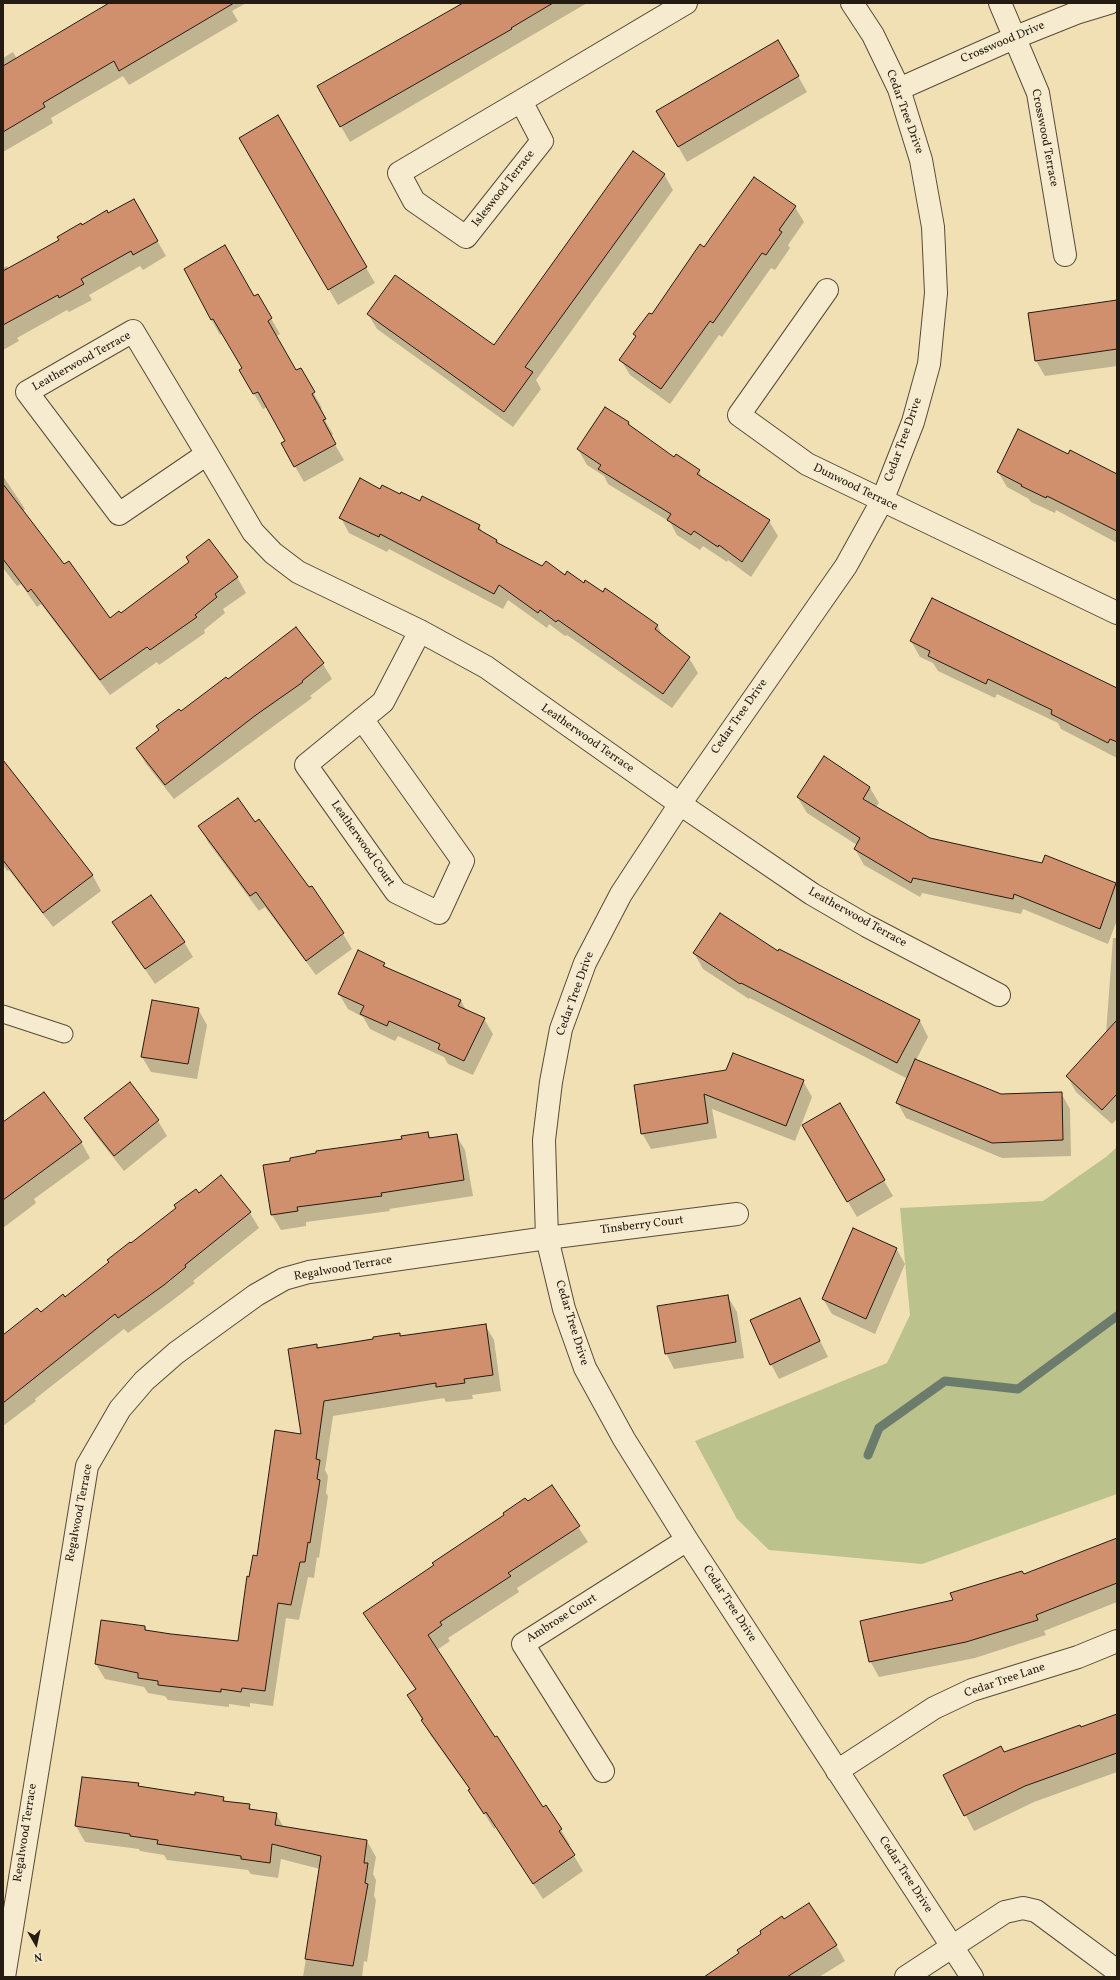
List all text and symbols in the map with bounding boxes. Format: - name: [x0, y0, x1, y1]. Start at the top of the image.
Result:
- street label: Crosswood Drive: [959, 19, 1047, 67]
- street label: Cedar Tree Drive: [882, 68, 926, 156]
- street label: Crosswood Terrace: [1027, 88, 1061, 188]
- street label: Isleswood Terrace: [470, 148, 538, 230]
- street label: Leatherwood Terrace: [30, 329, 134, 395]
- street label: Cedar Tree Drive: [882, 396, 926, 484]
- street label: Dunwood Terrace: [810, 461, 900, 515]
- street label: Cedar Tree Drive: [709, 677, 771, 757]
- street label: Leatherwood Terrace: [538, 701, 636, 777]
- street label: Leatherwood Court: [327, 798, 397, 890]
- street label: Leatherwood Terrace: [805, 885, 909, 951]
- street label: Cedar Tree Drive: [554, 950, 598, 1038]
- street label: Tinsberry Court: [600, 1214, 684, 1238]
- street label: Regalwood Terrace: [293, 1253, 393, 1285]
- street label: Cedar Tree Drive: [551, 1279, 591, 1367]
- street label: Regalwood Terrace: [63, 1463, 97, 1563]
- street label: Cedar Tree Drive: [699, 1563, 759, 1645]
- street label: Ambrose Court: [524, 1592, 600, 1646]
- street label: Cedar Tree Lane: [963, 1660, 1047, 1702]
- street label: Regalwood Terrace: [11, 1783, 41, 1883]
- street label: Cedar Tree Drive: [875, 1834, 935, 1916]
- north arrow: [16, 1924, 56, 1964]
- text: N: [33, 1948, 43, 1964]

